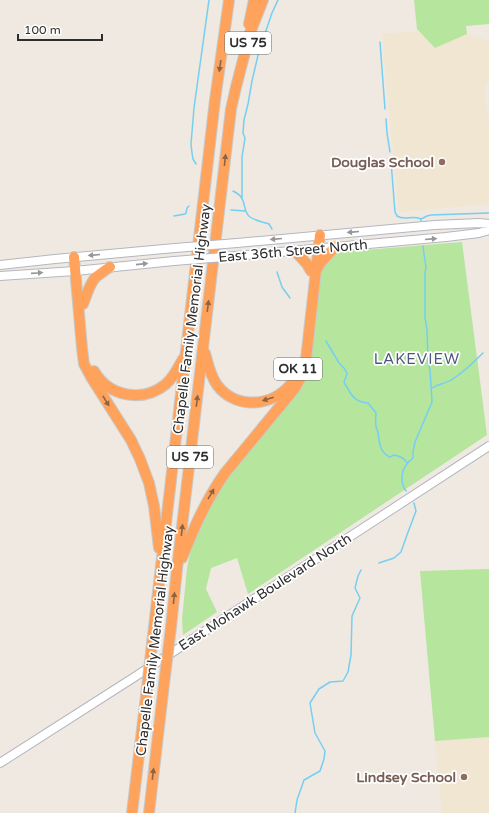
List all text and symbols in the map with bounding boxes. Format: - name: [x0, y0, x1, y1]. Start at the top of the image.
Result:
- scale bar: [18, 16, 102, 42]
- text: 100 m: [24, 23, 61, 37]
- road number: US 75: [225, 32, 271, 54]
- one-way arrow: [217, 60, 223, 72]
- one-way arrow: [222, 154, 228, 166]
- place label: Douglas School: [331, 154, 434, 171]
- marker: Douglas School: [437, 157, 447, 167]
- street label: Chapelle Family Memorial Highway: [169, 203, 215, 435]
- one-way arrow: [347, 229, 359, 236]
- street label: East 36th Street North: [218, 236, 368, 266]
- one-way arrow: [270, 236, 282, 242]
- one-way arrow: [425, 236, 437, 242]
- one-way arrow: [88, 252, 100, 259]
- one-way arrow: [136, 261, 148, 267]
- one-way arrow: [31, 270, 43, 277]
- one-way arrow: [205, 300, 211, 312]
- district label: LAKEVIEW: [374, 350, 460, 368]
- road number: OK 11: [274, 358, 322, 380]
- one-way arrow: [194, 395, 200, 407]
- one-way arrow: [102, 396, 110, 406]
- one-way arrow: [262, 396, 274, 402]
- road number: US 75: [167, 446, 213, 468]
- one-way arrow: [207, 488, 214, 500]
- one-way arrow: [178, 524, 185, 536]
- street label: Chapelle Family Memorial Highway: [132, 525, 178, 757]
- street label: East Mohawk Boulevard North: [175, 530, 355, 654]
- one-way arrow: [171, 592, 177, 604]
- one-way arrow: [150, 768, 156, 780]
- place label: Lindsey School: [356, 769, 456, 786]
- marker: Lindsey School: [459, 772, 469, 782]

